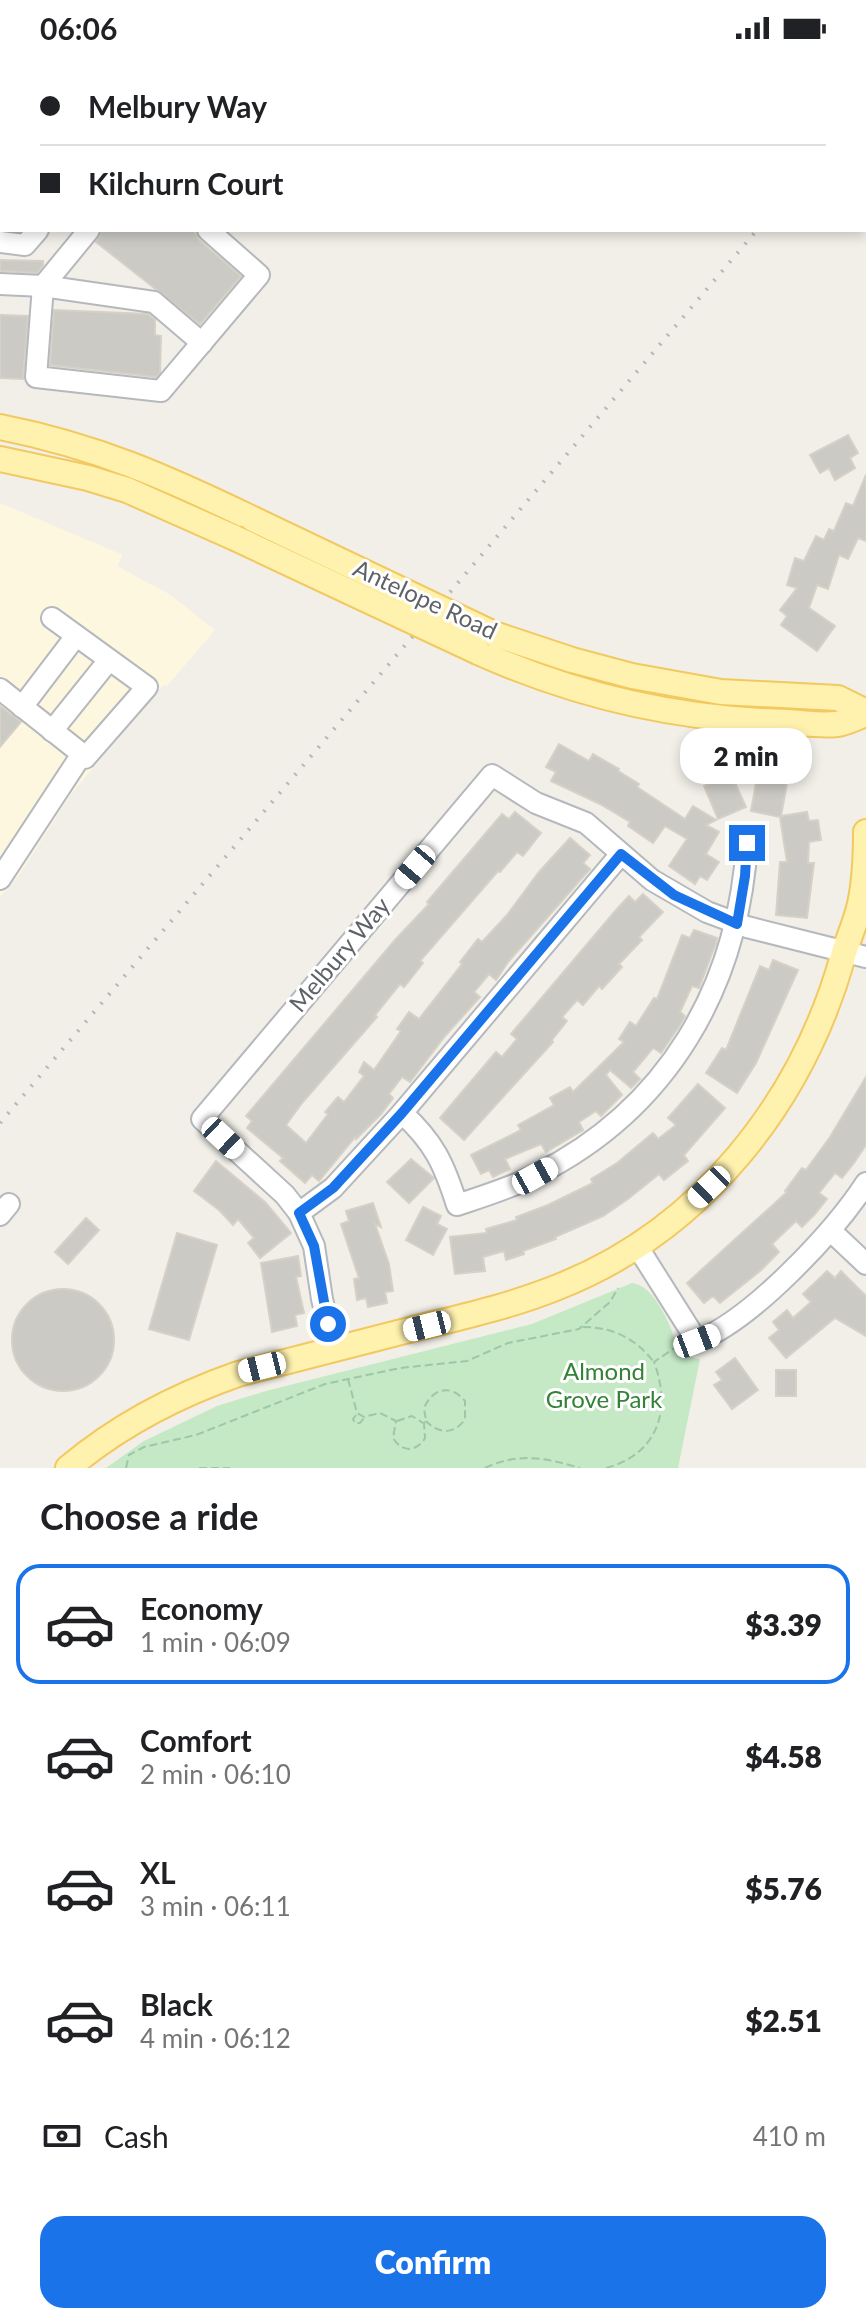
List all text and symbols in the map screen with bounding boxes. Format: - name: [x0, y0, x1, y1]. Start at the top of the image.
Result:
- text: 06:06: [40, 10, 117, 46]
- text: Melbury Way: [88, 88, 267, 124]
- text: Kilchurn Court: [88, 165, 283, 201]
- street label: Antelope Road: [349, 553, 502, 645]
- callout: 2 min: [681, 727, 813, 783]
- text: 2 min: [714, 740, 778, 772]
- route end: [729, 825, 765, 861]
- car: [390, 841, 440, 893]
- street label: Melbury Way: [282, 890, 396, 1017]
- car: [197, 1113, 249, 1163]
- car: [508, 1154, 562, 1198]
- car: [683, 1162, 735, 1212]
- route start: [310, 1306, 346, 1342]
- car: [401, 1309, 453, 1343]
- car: [670, 1321, 724, 1361]
- car: [236, 1350, 288, 1384]
- park label: Almond Grove Park: [546, 1356, 663, 1413]
- text: Choose a ride: [40, 1494, 259, 1538]
- icon: car: [44, 1588, 116, 1660]
- text: Economy: [140, 1590, 263, 1626]
- text: $3.39: [745, 1606, 822, 1642]
- text: 1 min · 06:09: [140, 1626, 291, 1658]
- icon: car: [44, 1720, 116, 1792]
- text: Comfort: [140, 1722, 252, 1758]
- text: $4.58: [745, 1738, 822, 1774]
- text: 2 min · 06:10: [140, 1758, 291, 1790]
- icon: car: [44, 1852, 116, 1924]
- text: XL: [140, 1854, 176, 1890]
- text: $5.76: [745, 1870, 822, 1906]
- text: 3 min · 06:11: [140, 1890, 291, 1922]
- icon: car: [44, 1984, 116, 2056]
- text: Black: [140, 1986, 213, 2022]
- text: $2.51: [745, 2002, 822, 2038]
- text: 4 min · 06:12: [140, 2022, 291, 2054]
- icon: cash: [40, 2114, 84, 2158]
- text: Cash: [104, 2118, 169, 2154]
- text: 410 m: [753, 2120, 826, 2152]
- button: Confirm: [40, 2216, 826, 2308]

